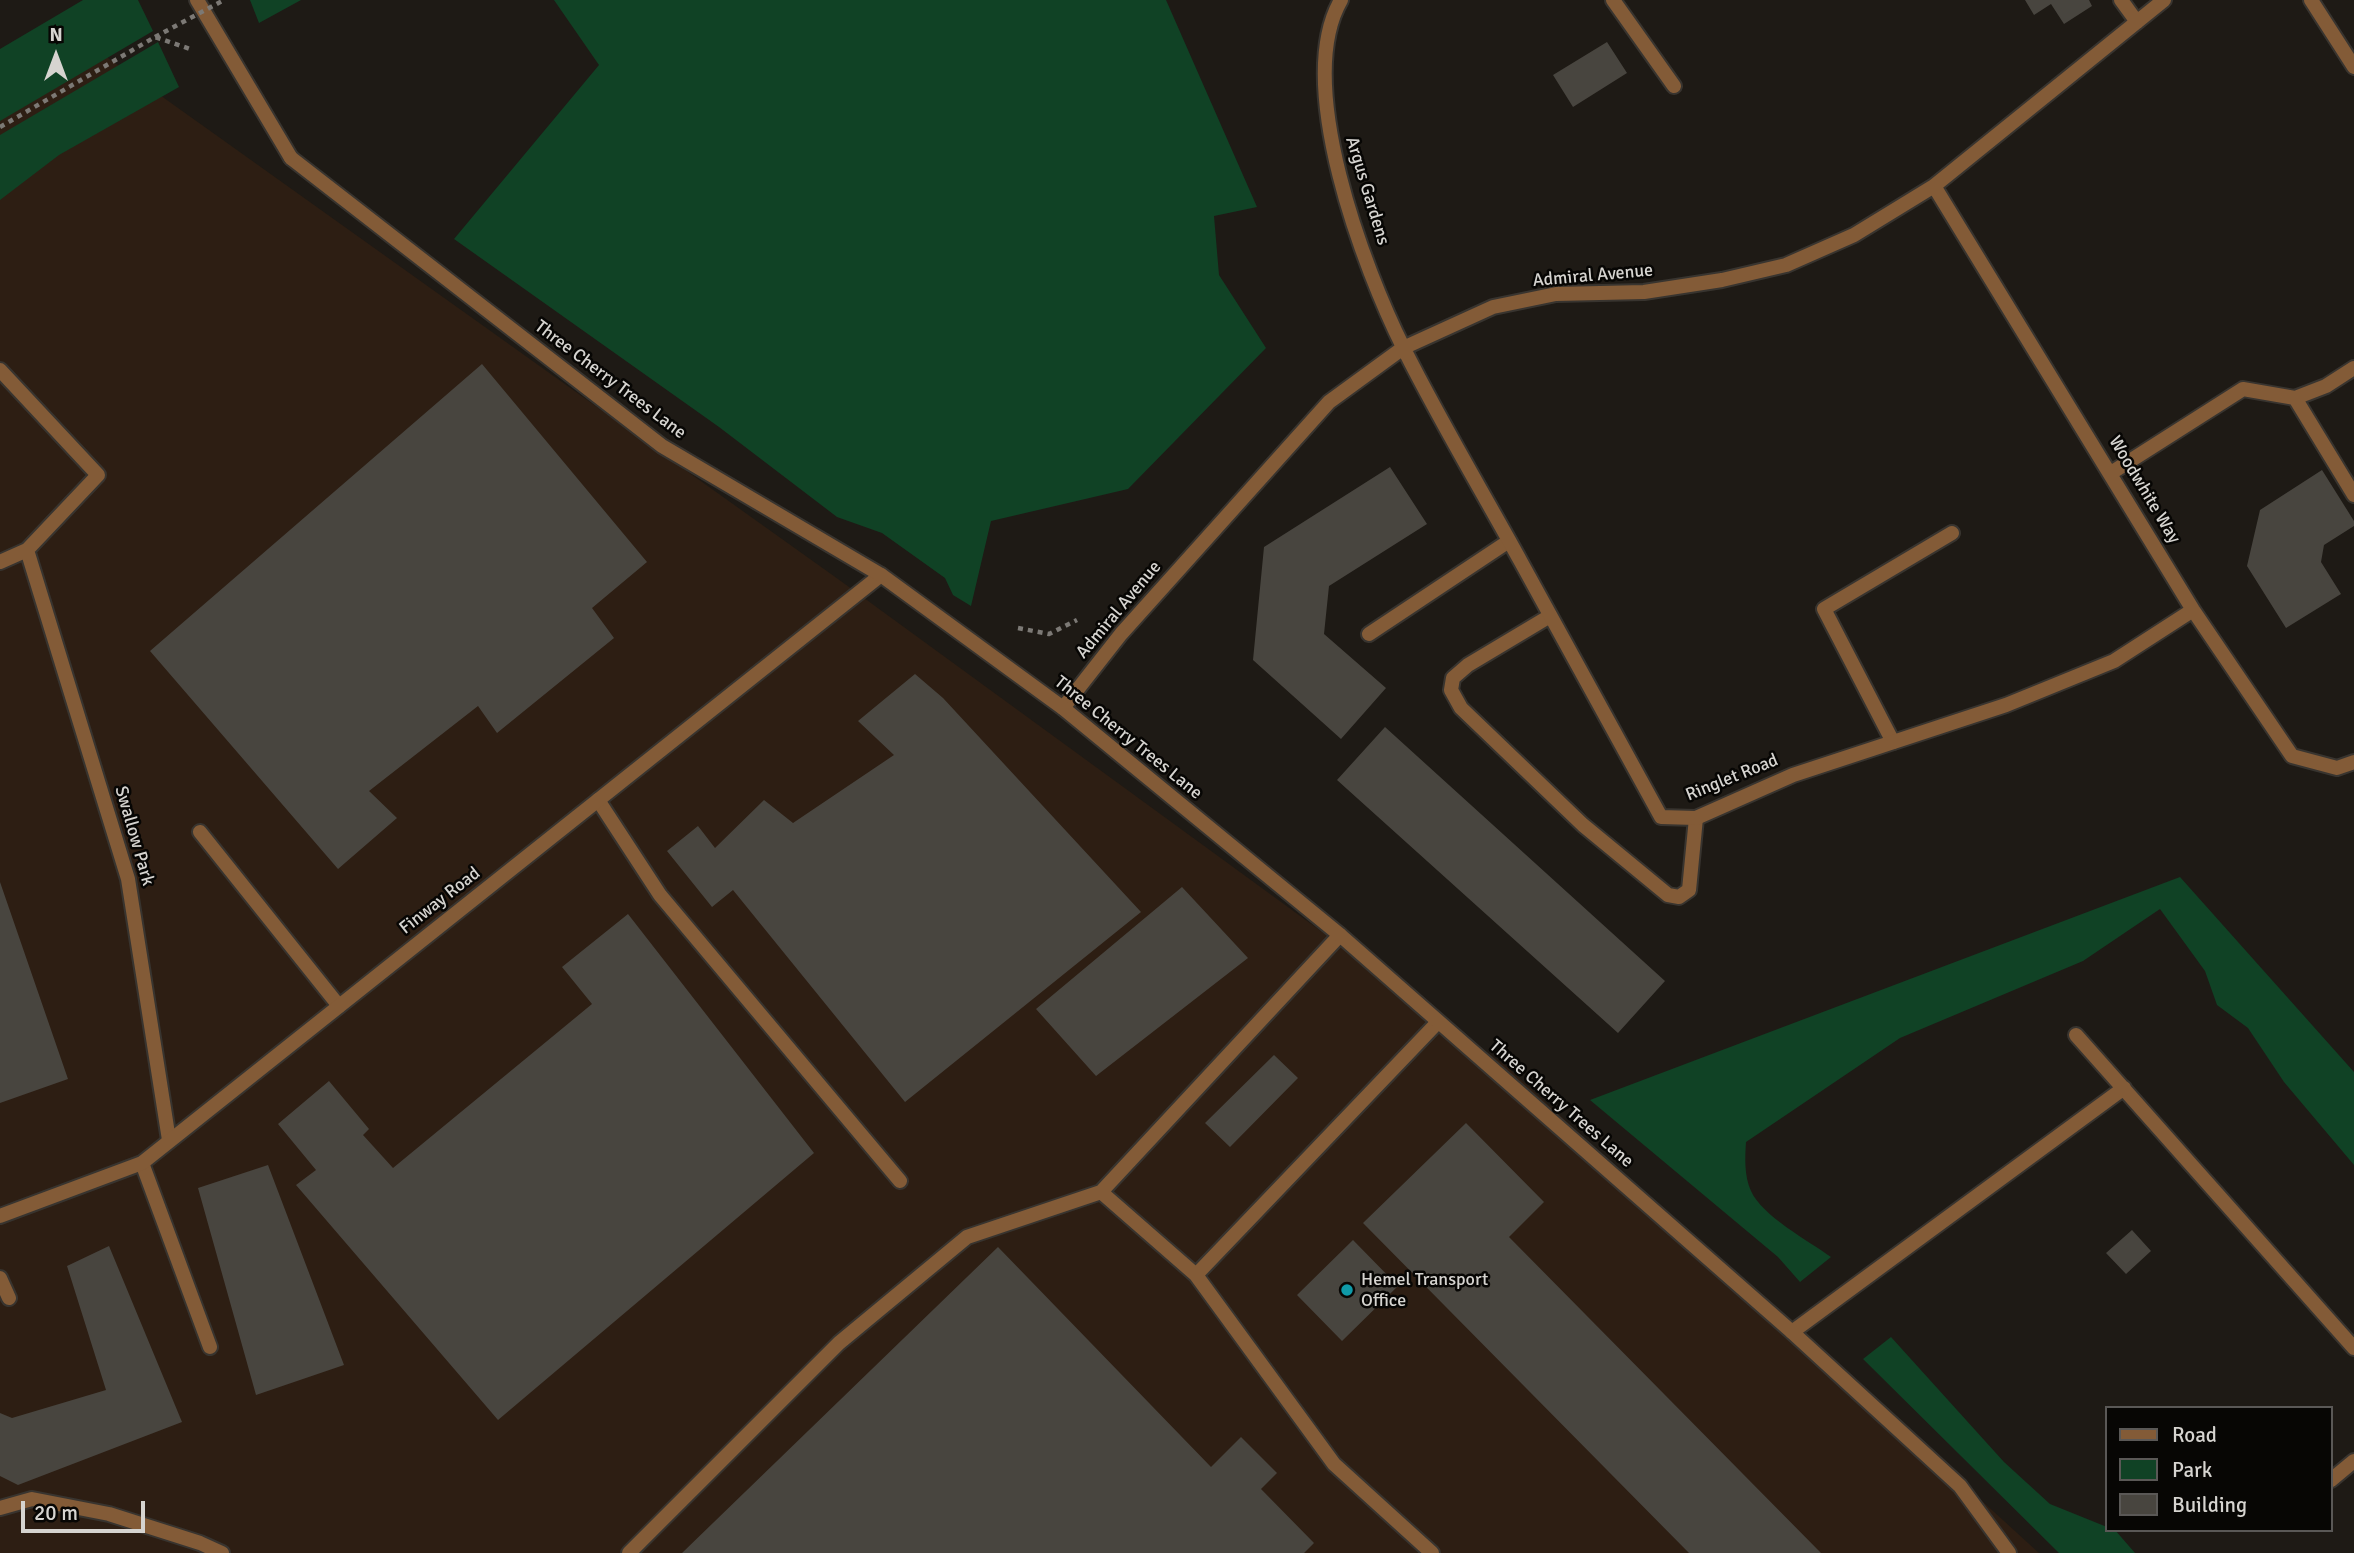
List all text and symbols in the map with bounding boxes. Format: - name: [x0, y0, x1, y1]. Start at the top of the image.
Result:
- north arrow: [21, 21, 91, 91]
- text: N: [49, 23, 63, 47]
- street label: Argus Gardens: [1340, 134, 1394, 248]
- street label: Admiral Avenue: [1532, 260, 1654, 292]
- street label: Three Cherry Trees Lane: [530, 316, 690, 444]
- street label: Woodwhite Way: [2103, 432, 2185, 548]
- street label: Admiral Avenue: [1072, 557, 1166, 663]
- street label: Three Cherry Trees Lane: [1050, 672, 1206, 804]
- street label: Ringlet Road: [1683, 750, 1781, 806]
- street label: Swallow Park: [109, 784, 159, 888]
- street label: Finway Road: [395, 863, 485, 939]
- street label: Three Cherry Trees Lane: [1484, 1036, 1638, 1172]
- place label: Hemel Transport Office: [1361, 1269, 1488, 1312]
- marker: Hemel Transport Office: [1339, 1282, 1355, 1298]
- legend: [2106, 1406, 2333, 1532]
- text: Road: [2172, 1422, 2217, 1448]
- text: Park: [2172, 1457, 2212, 1483]
- scale bar: [24, 1486, 149, 1530]
- text: Building: [2172, 1492, 2247, 1518]
- text: 20 m: [34, 1500, 78, 1526]

